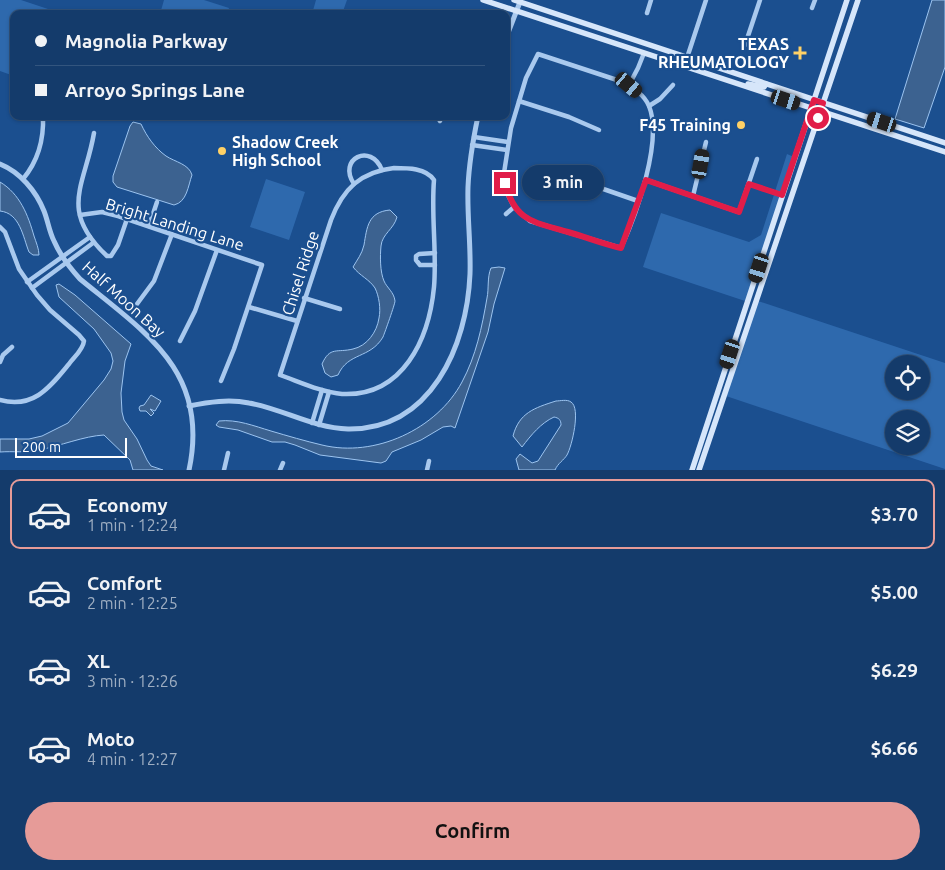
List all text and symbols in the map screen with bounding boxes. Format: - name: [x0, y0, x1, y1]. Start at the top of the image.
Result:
- text: Magnolia Parkway: [65, 30, 228, 52]
- place label: TEXAS RHEUMATOLOGY: [658, 35, 790, 71]
- marker: TEXAS RHEUMATOLOGY: [793, 46, 807, 60]
- car: [612, 70, 645, 100]
- text: Arroyo Springs Lane: [65, 79, 245, 101]
- car: [769, 88, 802, 112]
- route start: [807, 107, 829, 129]
- car: [865, 110, 898, 134]
- place label: F45 Training: [639, 116, 731, 134]
- marker: F45 Training: [735, 119, 747, 131]
- place label: Shadow Creek High School: [232, 133, 339, 169]
- marker: Shadow Creek High School: [216, 145, 228, 157]
- car: [691, 148, 710, 180]
- callout: 3 min: [522, 166, 605, 200]
- route end: [494, 172, 516, 194]
- text: 3 min: [543, 173, 583, 191]
- street label: Bright Landing Lane: [104, 194, 246, 254]
- street label: Chisel Ridge: [278, 228, 322, 318]
- car: [747, 251, 770, 285]
- street label: Half Moon Bay: [79, 257, 169, 341]
- car: [718, 337, 741, 371]
- map controls: [885, 355, 930, 455]
- button: locate: [885, 355, 930, 400]
- button: layers: [885, 410, 930, 455]
- scale bar: [15, 435, 128, 458]
- text: 200 m: [22, 439, 61, 455]
- icon: car: [27, 492, 72, 537]
- text: Economy: [87, 494, 168, 516]
- text: $3.70: [870, 503, 918, 525]
- text: 1 min · 12:24: [87, 516, 178, 534]
- icon: car: [27, 570, 72, 615]
- text: Comfort: [87, 572, 162, 594]
- text: $5.00: [870, 581, 918, 603]
- text: 2 min · 12:25: [87, 594, 178, 612]
- icon: car: [27, 648, 72, 693]
- text: XL: [87, 650, 110, 672]
- text: $6.29: [870, 659, 918, 681]
- text: 3 min · 12:26: [87, 672, 178, 690]
- icon: car: [27, 726, 72, 771]
- text: Moto: [87, 728, 135, 750]
- text: $6.66: [870, 737, 918, 759]
- text: 4 min · 12:27: [87, 750, 178, 768]
- button: Confirm: [25, 802, 920, 860]

